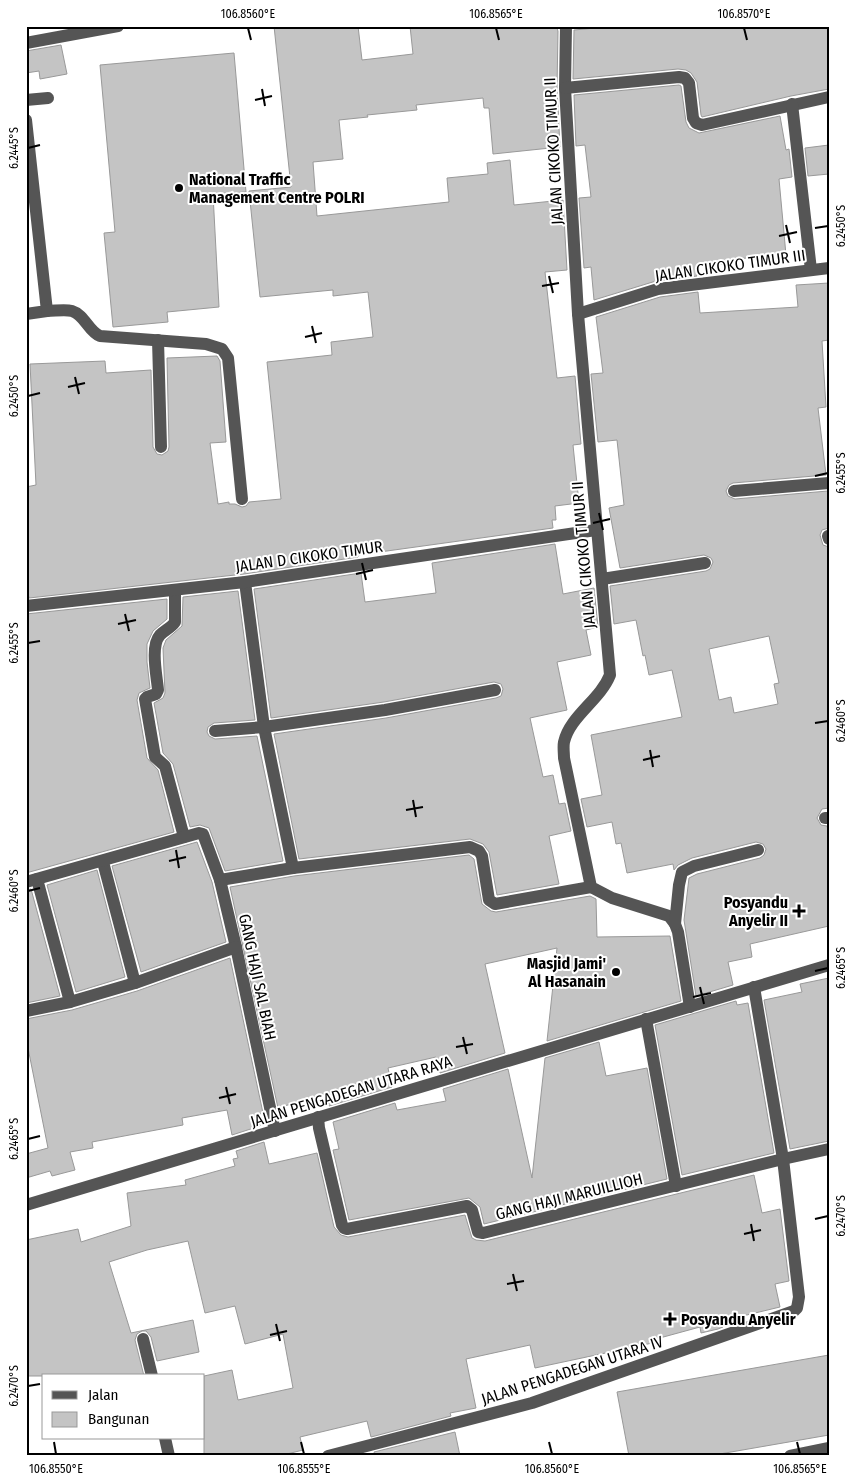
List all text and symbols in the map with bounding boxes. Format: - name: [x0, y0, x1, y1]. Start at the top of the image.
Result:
- text: 106.8560°E: [221, 7, 276, 21]
- text: 106.8565°E: [469, 7, 523, 21]
- text: 106.8570°E: [718, 7, 771, 21]
- street label: JALAN CIKOKO TIMUR II: [540, 77, 567, 225]
- text: 6.2445°S: [7, 127, 21, 169]
- place label: National Traffic Management Centre POLRI: [189, 170, 365, 207]
- marker: National Traffic Management Centre POLRI: [173, 182, 185, 194]
- text: 6.2450°S: [834, 205, 848, 247]
- street label: JALAN CIKOKO TIMUR III: [654, 246, 807, 285]
- text: 6.2450°S: [7, 375, 21, 417]
- text: 6.2455°S: [834, 452, 848, 494]
- street label: JALAN CIKOKO TIMUR II: [568, 481, 599, 629]
- street label: JALAN D CIKOKO TIMUR: [234, 537, 384, 576]
- text: 6.2455°S: [7, 622, 21, 664]
- text: 6.2460°S: [834, 699, 848, 743]
- text: 6.2460°S: [7, 869, 21, 913]
- place label: Posyandu Anyelir II: [724, 893, 788, 930]
- marker: Posyandu Anyelir II: [792, 904, 806, 918]
- street label: GANG HAJI SAL BIAH: [235, 912, 280, 1042]
- text: 6.2465°S: [834, 947, 848, 989]
- place label: Masjid Jami' Al Hasanain: [527, 954, 606, 991]
- marker: Masjid Jami' Al Hasanain: [610, 966, 622, 978]
- street label: JALAN PENGADEGAN UTARA RAYA: [248, 1052, 455, 1131]
- text: 6.2465°S: [7, 1118, 21, 1160]
- street label: GANG HAJI MARUILLIOH: [494, 1169, 645, 1224]
- text: 6.2470°S: [834, 1195, 848, 1237]
- place label: Posyandu Anyelir: [681, 1310, 796, 1329]
- marker: Posyandu Anyelir: [663, 1312, 677, 1326]
- street label: JALAN PENGADEGAN UTARA IV: [479, 1332, 666, 1409]
- text: 6.2470°S: [7, 1365, 21, 1407]
- legend: [42, 1374, 205, 1440]
- text: Jalan: [88, 1386, 118, 1404]
- text: Bangunan: [88, 1410, 149, 1428]
- text: 106.8550°E: [29, 1462, 83, 1476]
- text: 106.8555°E: [278, 1462, 331, 1476]
- text: 106.8560°E: [525, 1462, 580, 1476]
- text: 106.8565°E: [773, 1462, 827, 1476]

